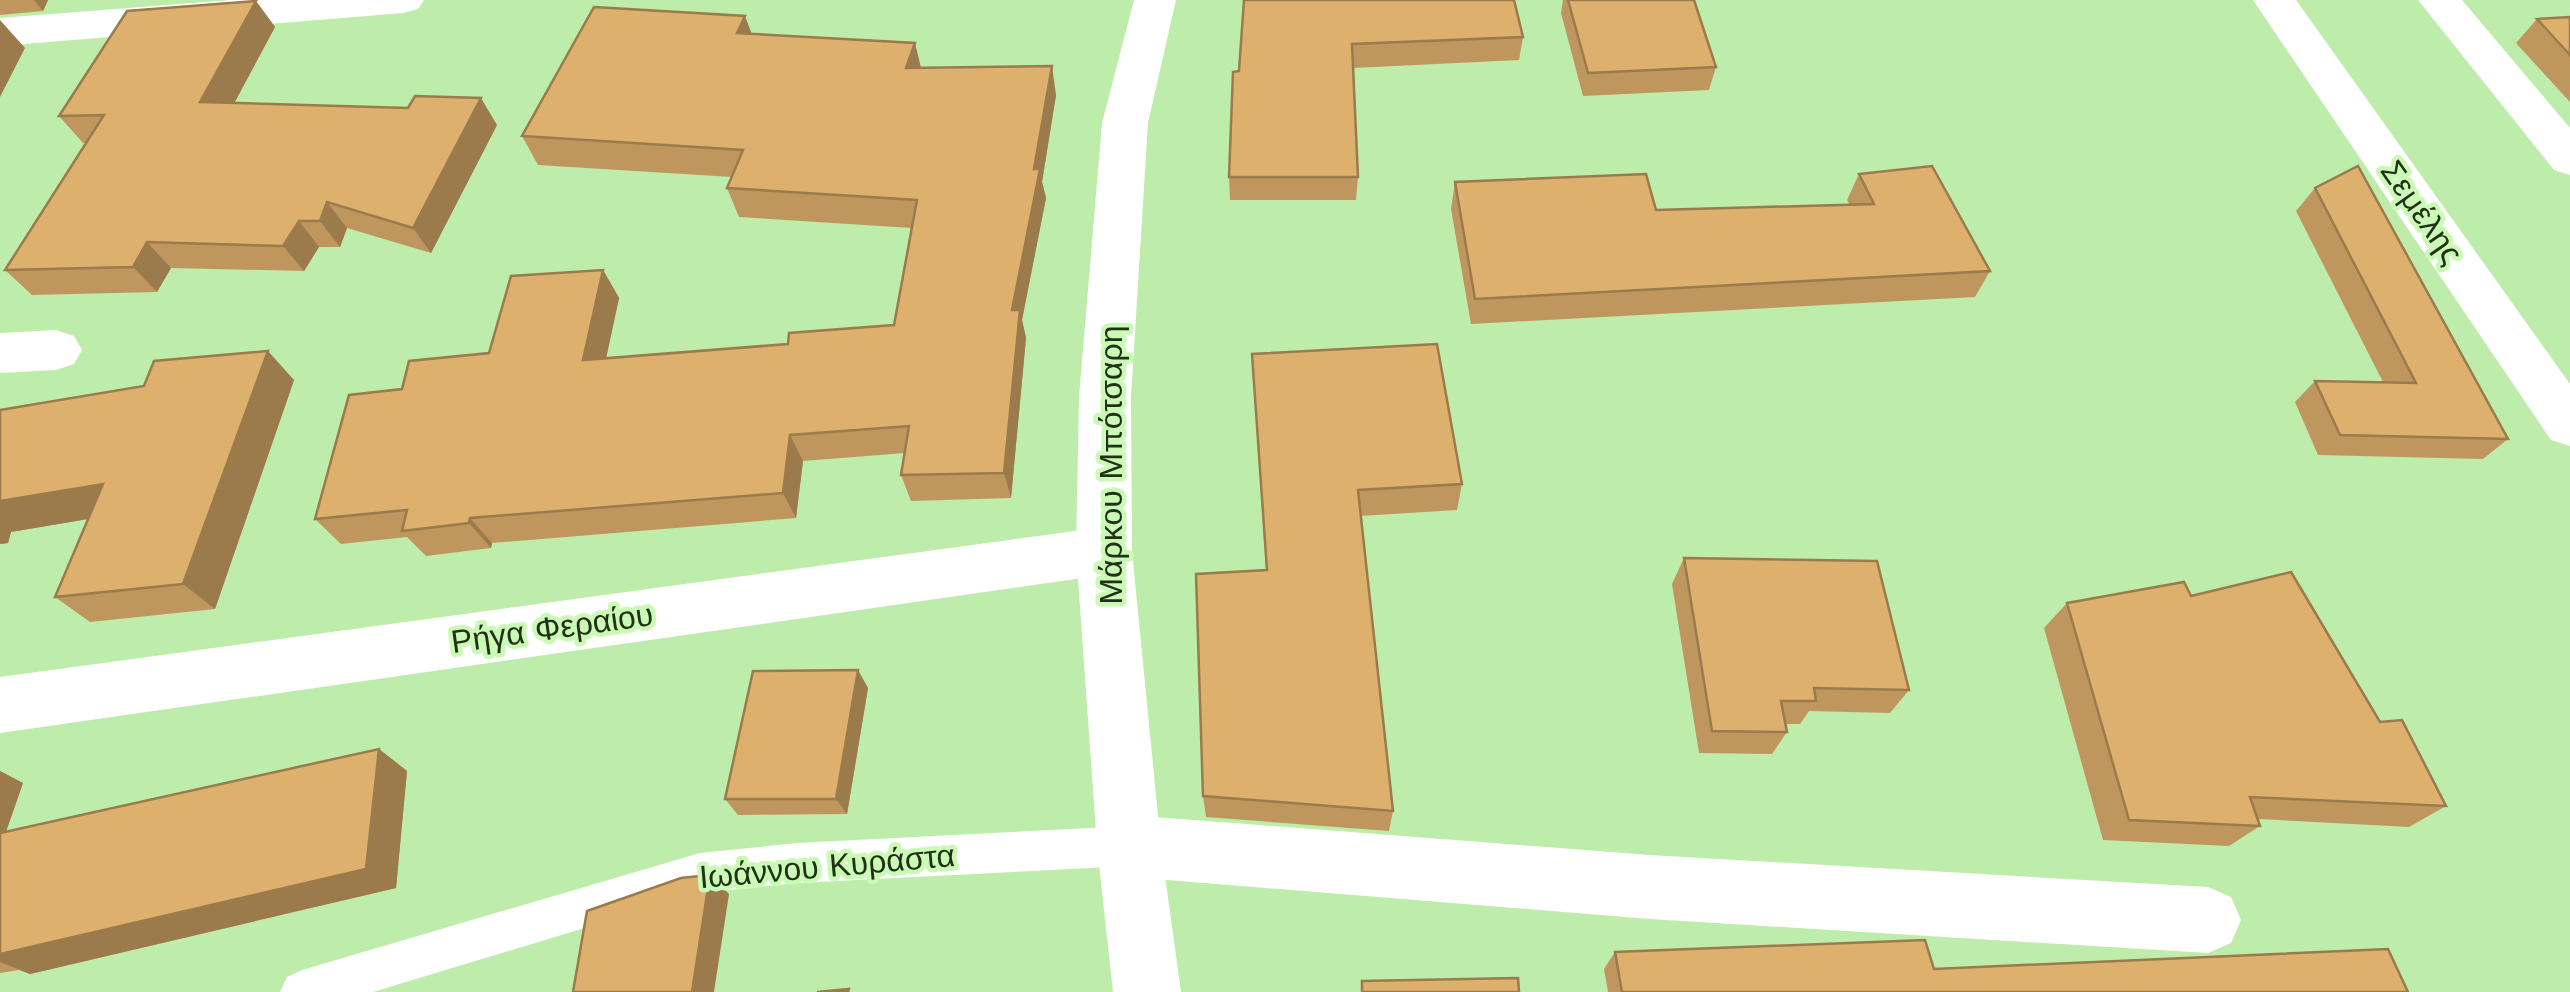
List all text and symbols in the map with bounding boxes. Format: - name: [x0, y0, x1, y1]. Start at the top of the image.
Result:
- street label: Σεμέλης: [2373, 153, 2471, 271]
- street label: Μάρκου Μπότσαρη: [1092, 325, 1130, 605]
- street label: Ρήγα Φεραίου: [449, 595, 655, 661]
- street label: Ιωάννου Κυράστα: [698, 836, 956, 896]

